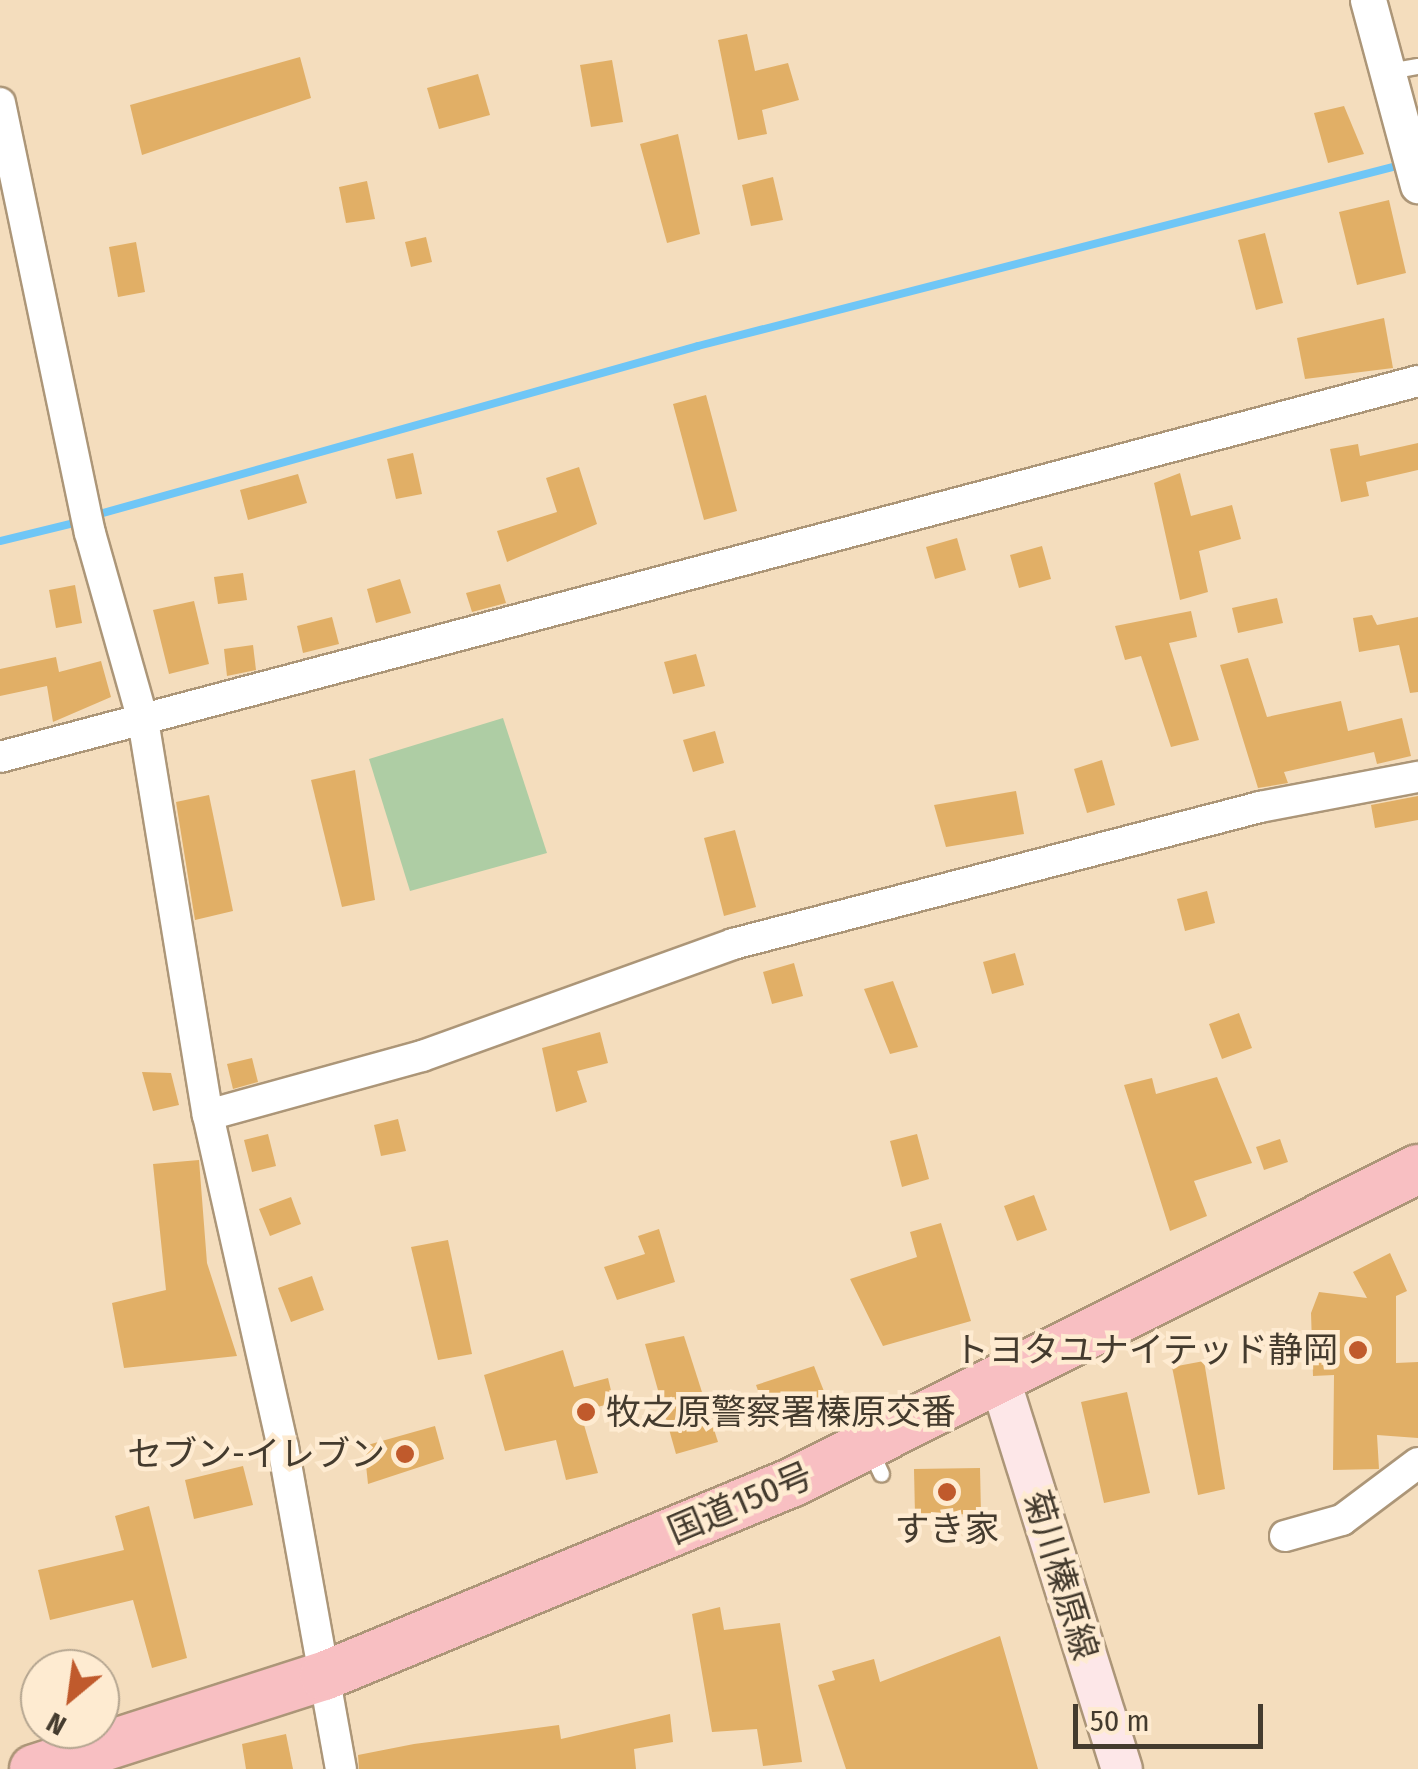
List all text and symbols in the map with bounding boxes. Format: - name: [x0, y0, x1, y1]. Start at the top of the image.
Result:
- place label: トヨタユナイテッド静岡: [953, 1329, 1338, 1371]
- marker: トヨタユナイテッド静岡: [1347, 1339, 1369, 1361]
- place label: 牧之原警察署榛原交番: [606, 1391, 956, 1433]
- marker: 牧之原警察署榛原交番: [575, 1401, 597, 1423]
- place label: セブン-イレブン: [127, 1433, 385, 1475]
- marker: セブン-イレブン: [394, 1443, 416, 1465]
- street label: 国道150号: [661, 1454, 819, 1552]
- marker: すき家: [936, 1481, 958, 1503]
- street label: 菊川榛原線: [1015, 1485, 1107, 1665]
- place label: すき家: [895, 1508, 999, 1550]
- north arrow: [20, 1649, 120, 1749]
- scale bar: [1078, 1684, 1268, 1746]
- text: 50 m: [1090, 1703, 1150, 1739]
- text: N: [41, 1705, 72, 1742]

